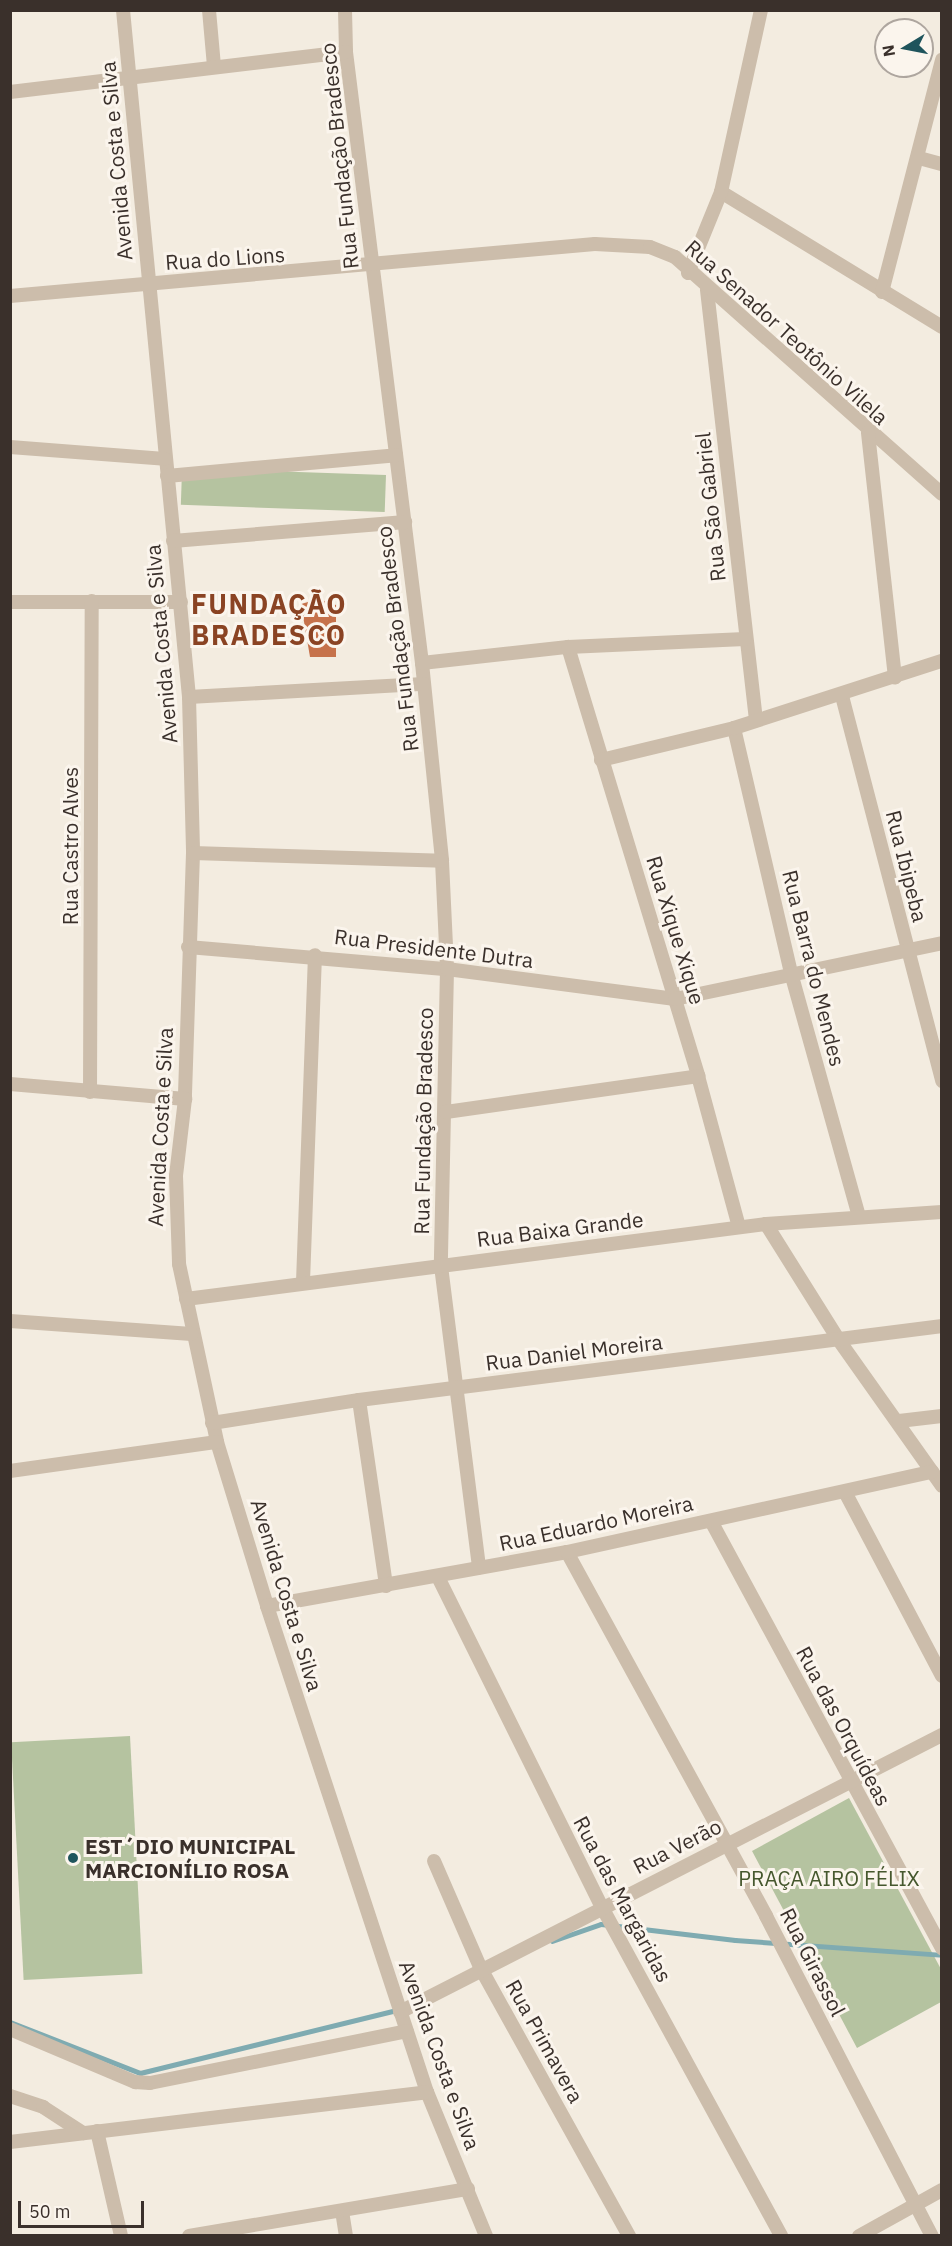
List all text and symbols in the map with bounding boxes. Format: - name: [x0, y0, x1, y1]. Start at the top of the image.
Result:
- north arrow: [874, 18, 934, 78]
- street label: Rua Fundação Bradesco: [315, 42, 363, 270]
- text: N: [877, 43, 899, 58]
- street label: Avenida Costa e Silva: [95, 61, 137, 261]
- street label: Rua Senador Teotônio Vilela: [680, 234, 894, 430]
- street label: Rua do Lions: [164, 241, 286, 275]
- street label: Rua São Gabriel: [690, 431, 730, 583]
- street label: Rua Fundação Bradesco: [371, 525, 423, 753]
- street label: Avenida Costa e Silva: [140, 544, 182, 744]
- district label: FUNDAÇÃO BRADESCO: [191, 587, 347, 650]
- street label: Rua Castro Alves: [57, 767, 83, 925]
- street label: Rua Ibipeba: [881, 807, 933, 925]
- street label: Rua Xique Xique: [641, 853, 711, 1007]
- street label: Rua Barra do Mendes: [777, 867, 851, 1069]
- street label: Rua Presidente Dutra: [333, 923, 535, 973]
- street label: Rua Fundação Bradesco: [408, 1007, 438, 1235]
- street label: Avenida Costa e Silva: [142, 1027, 178, 1227]
- street label: Rua Baixa Grande: [475, 1206, 645, 1252]
- street label: Rua Daniel Moreira: [484, 1329, 664, 1375]
- street label: Rua Eduardo Moreira: [497, 1490, 695, 1556]
- street label: Avenida Costa e Silva: [246, 1496, 328, 1694]
- street label: Rua das Orquídeas: [791, 1642, 897, 1810]
- street label: Rua das Margaridas: [569, 1812, 677, 1986]
- street label: Rua Verão: [629, 1813, 725, 1879]
- place label: EST´DIO MUNICIPAL MARCIONÍLIO ROSA: [85, 1833, 295, 1883]
- marker: EST´DIO MUNICIPAL MARCIONÍLIO ROSA: [66, 1851, 80, 1865]
- park label: PRAÇA AIRO FÉLIX: [738, 1865, 920, 1891]
- street label: Rua Girassol: [775, 1904, 851, 2020]
- street label: Avenida Costa e Silva: [394, 1957, 486, 2153]
- street label: Rua Primavera: [501, 1975, 589, 2107]
- scale bar: [21, 2189, 147, 2227]
- text: 50 m: [29, 2200, 71, 2223]

